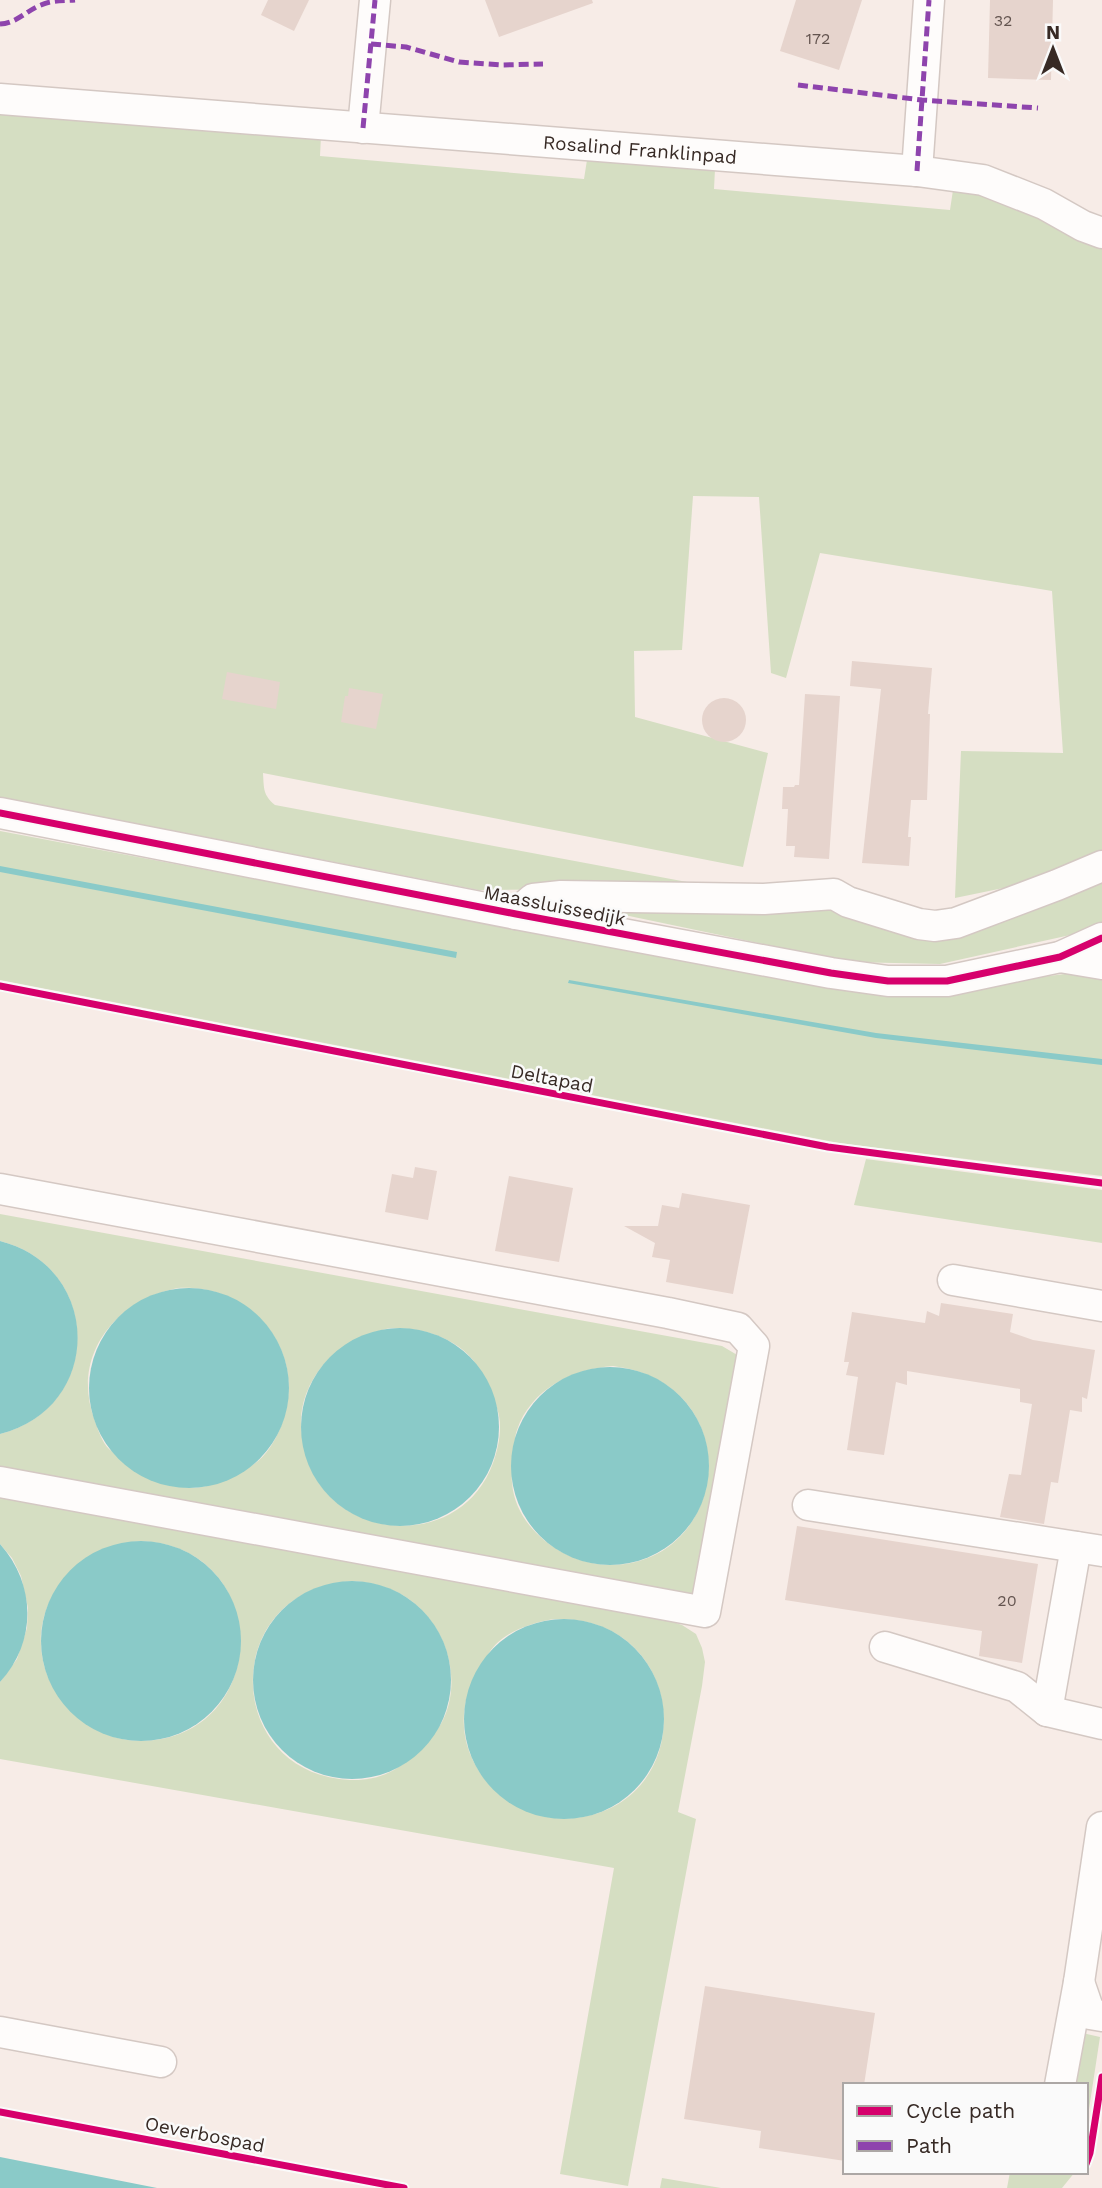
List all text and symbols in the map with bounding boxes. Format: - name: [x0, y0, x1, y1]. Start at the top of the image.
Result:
- house number: 32: [994, 11, 1012, 30]
- north arrow: [1018, 14, 1088, 84]
- text: N: [1046, 21, 1060, 44]
- house number: 172: [806, 29, 830, 48]
- street label: Rosalind Franklinpad: [542, 131, 738, 169]
- street label: Maassluissedijk: [482, 880, 628, 931]
- street label: Deltapad: [509, 1059, 595, 1098]
- house number: 20: [997, 1591, 1017, 1610]
- legend: [843, 2083, 1088, 2174]
- text: Cycle path: [906, 2098, 1015, 2123]
- street label: Oeverbospad: [143, 2112, 267, 2157]
- text: Path: [906, 2133, 952, 2158]

